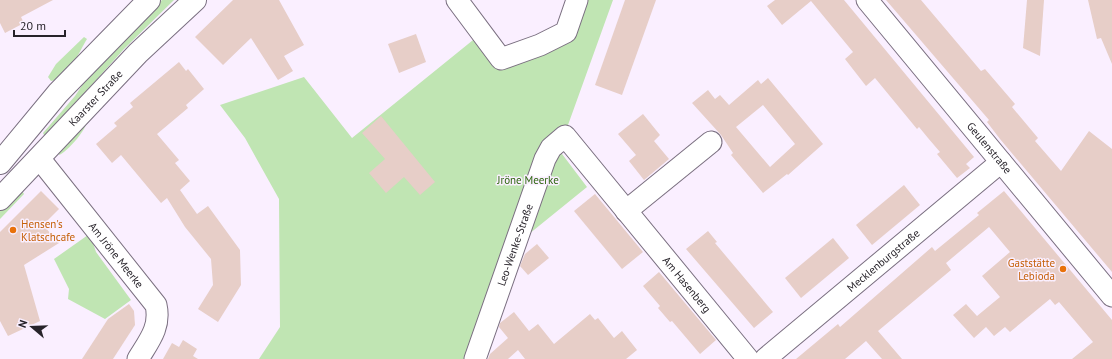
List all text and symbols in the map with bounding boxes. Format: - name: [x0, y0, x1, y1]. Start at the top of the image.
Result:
- scale bar: [14, 12, 65, 38]
- text: 20 m: [20, 18, 46, 33]
- street label: Kaarster Straße: [65, 67, 126, 129]
- street label: Geulenstraße: [964, 119, 1015, 177]
- park label: Jröne Meerke: [496, 173, 559, 187]
- street label: Leo-Wenke-Straße: [494, 201, 536, 288]
- place label: Hensen's Klatschcafe: [21, 217, 76, 244]
- street label: Am Jröne Meerke: [86, 219, 147, 291]
- marker: Hensen's Klatschcafe: [8, 225, 18, 235]
- street label: Mecklenburgstraße: [844, 226, 923, 295]
- street label: Am Hasenberg: [660, 254, 714, 316]
- place label: Gaststätte Lebioda: [1008, 256, 1055, 283]
- marker: Gaststätte Lebioda: [1058, 264, 1068, 274]
- north arrow: [12, 307, 52, 347]
- text: N: [15, 318, 30, 329]

